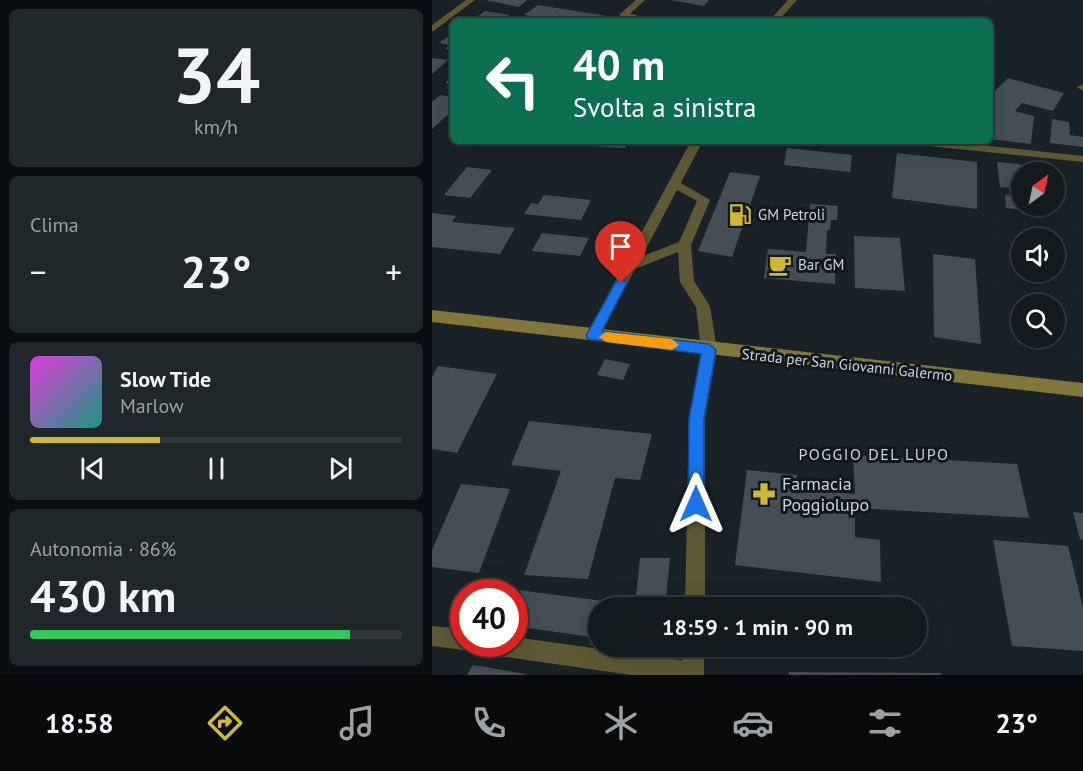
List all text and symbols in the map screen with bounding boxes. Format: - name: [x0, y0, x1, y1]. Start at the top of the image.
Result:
- text: 34: [172, 24, 260, 125]
- text: 40 m: [573, 37, 665, 92]
- icon: left: [474, 42, 552, 120]
- text: Svolta a sinistra: [573, 90, 756, 124]
- text: km/h: [194, 114, 238, 140]
- north arrow: [1011, 162, 1065, 216]
- map controls: [1011, 162, 1065, 348]
- fuel station icon: GM Petroli: [727, 202, 753, 228]
- place label: GM Petroli: [758, 205, 825, 224]
- text: Clima: [30, 212, 79, 238]
- pin: [595, 221, 646, 283]
- button: sound: [1011, 228, 1065, 282]
- icon: arrive: [604, 230, 637, 263]
- text: 23°: [181, 242, 251, 300]
- text: −: [30, 250, 47, 293]
- text: +: [385, 250, 402, 293]
- cafe icon: Bar GM: [767, 252, 793, 278]
- place label: Bar GM: [798, 255, 844, 274]
- button: search: [1011, 294, 1065, 348]
- street label: Strada per San Giovanni Galermo: [741, 344, 953, 385]
- text: Slow Tide: [120, 365, 211, 393]
- text: Marlow: [120, 393, 184, 419]
- district label: POGGIO DEL LUPO: [799, 444, 949, 464]
- icon: previous: [76, 452, 109, 485]
- icon: pause: [200, 452, 233, 485]
- icon: next: [324, 452, 357, 485]
- position arrow: [664, 472, 728, 536]
- place label: Farmacia Poggiolupo: [782, 472, 869, 516]
- pharmacy icon: Farmacia Poggiolupo: [751, 481, 777, 507]
- text: Autonomia · 86%: [30, 536, 176, 562]
- text: 430 km: [30, 566, 176, 624]
- speed limit sign: 40: [450, 579, 528, 657]
- text: 18:59 · 1 min · 90 m: [662, 613, 853, 641]
- icon: directions: [204, 702, 246, 744]
- icon: music: [336, 702, 378, 744]
- icon: phone: [468, 702, 510, 744]
- icon: climate: [600, 702, 642, 744]
- icon: car: [732, 702, 774, 744]
- icon: filters: [864, 702, 906, 744]
- text: 18:58: [45, 706, 114, 740]
- text: 23°: [996, 706, 1038, 740]

